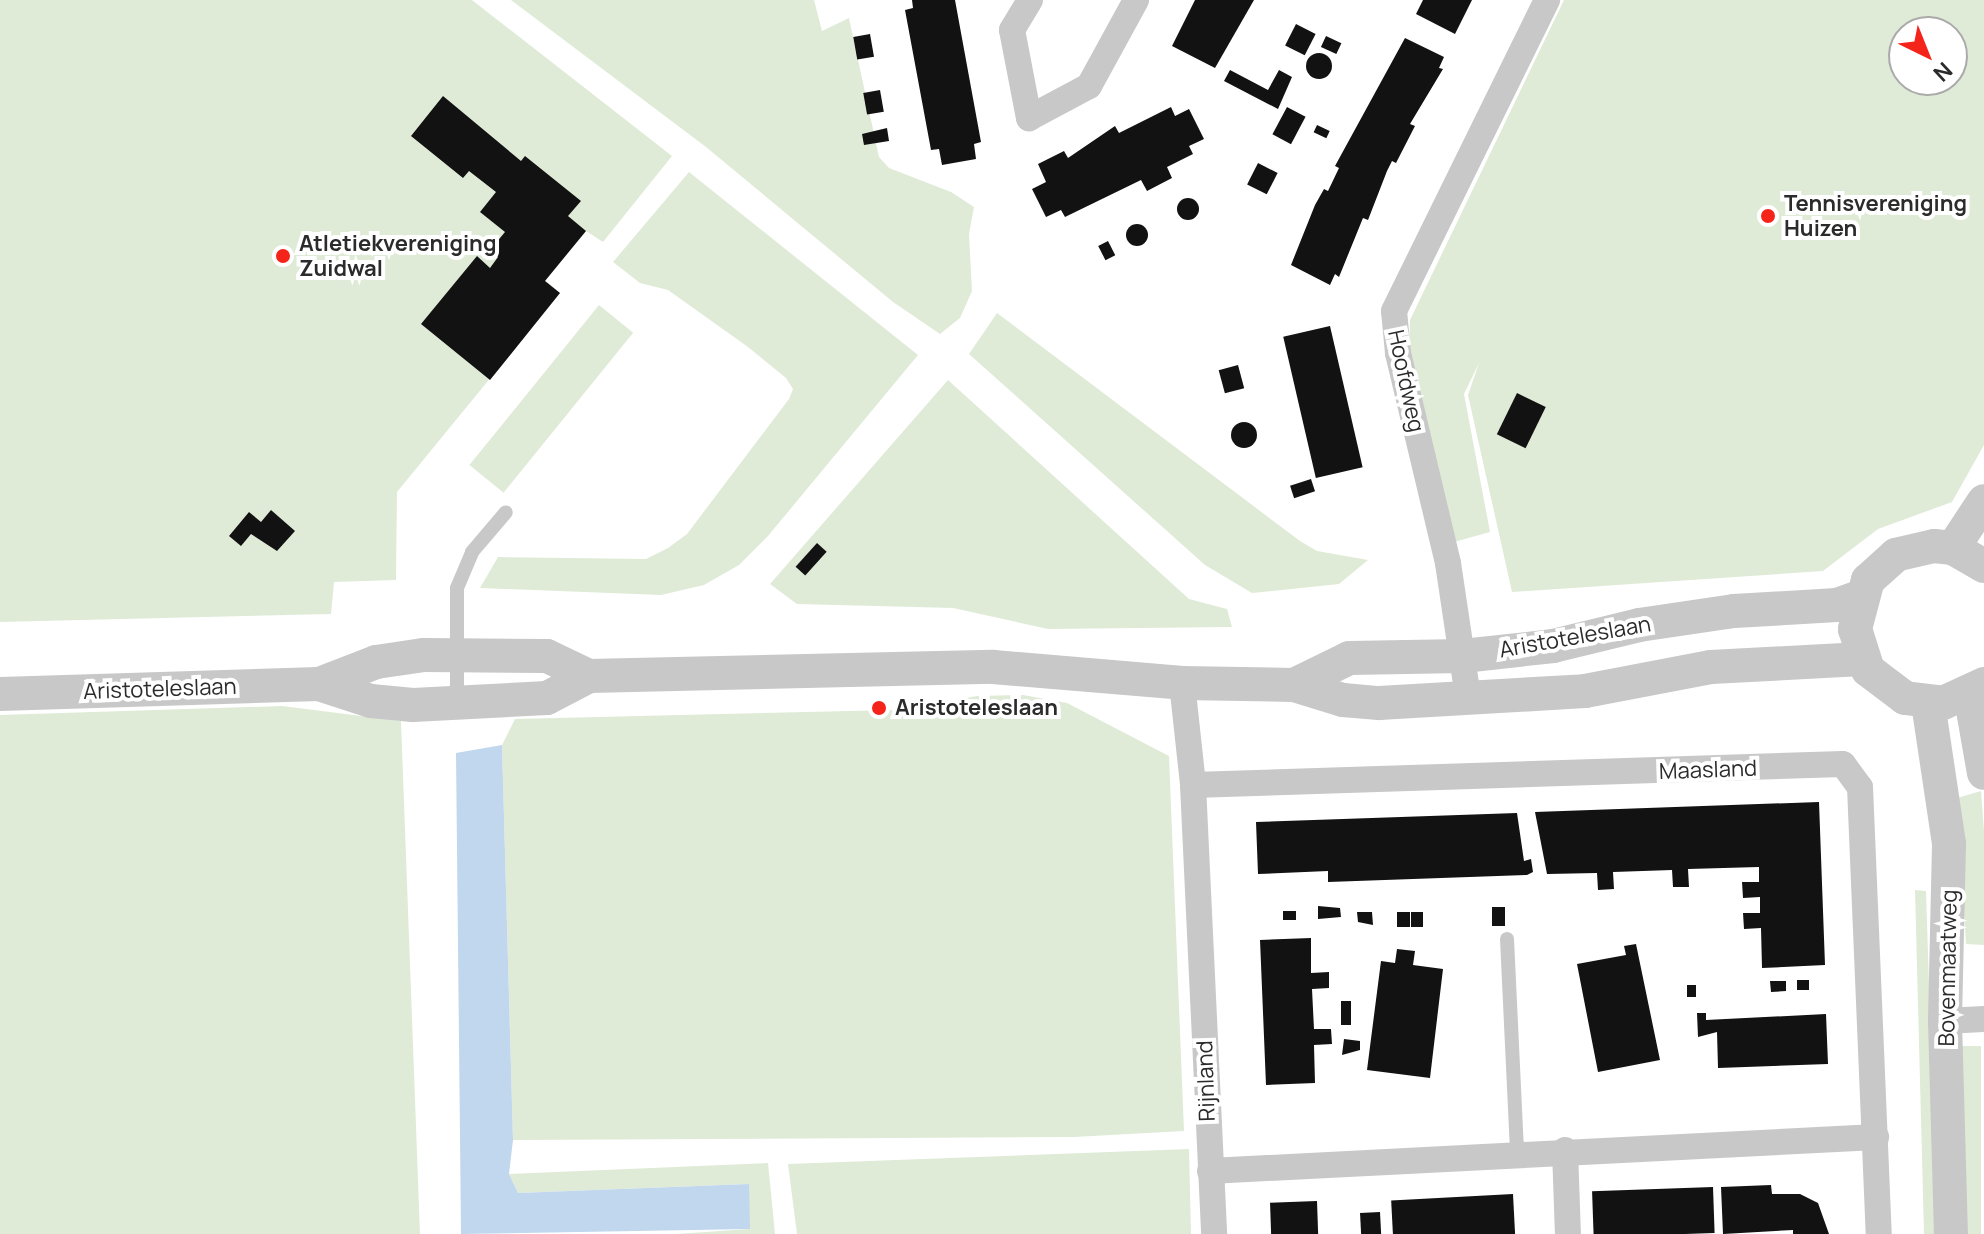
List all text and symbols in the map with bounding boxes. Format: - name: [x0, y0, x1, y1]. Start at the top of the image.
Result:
- north arrow: [1888, 16, 1968, 96]
- text: N: [1927, 56, 1959, 88]
- place label: Tennisvereniging Huizen: [1784, 190, 1967, 242]
- marker: Tennisvereniging Huizen: [1759, 207, 1777, 225]
- place label: Atletiekvereniging Zuidwal: [299, 230, 496, 282]
- marker: Atletiekvereniging Zuidwal: [274, 247, 292, 265]
- street label: Hoofdweg: [1382, 327, 1430, 435]
- street label: Aristoteleslaan: [1497, 611, 1653, 663]
- street label: Aristoteleslaan: [83, 673, 237, 705]
- place label: Aristoteleslaan: [895, 695, 1058, 721]
- marker: Aristoteleslaan: [870, 699, 888, 717]
- street label: Maasland: [1659, 755, 1757, 785]
- street label: Bovenmaatweg: [1933, 889, 1963, 1047]
- street label: Rijnland: [1191, 1040, 1221, 1122]

